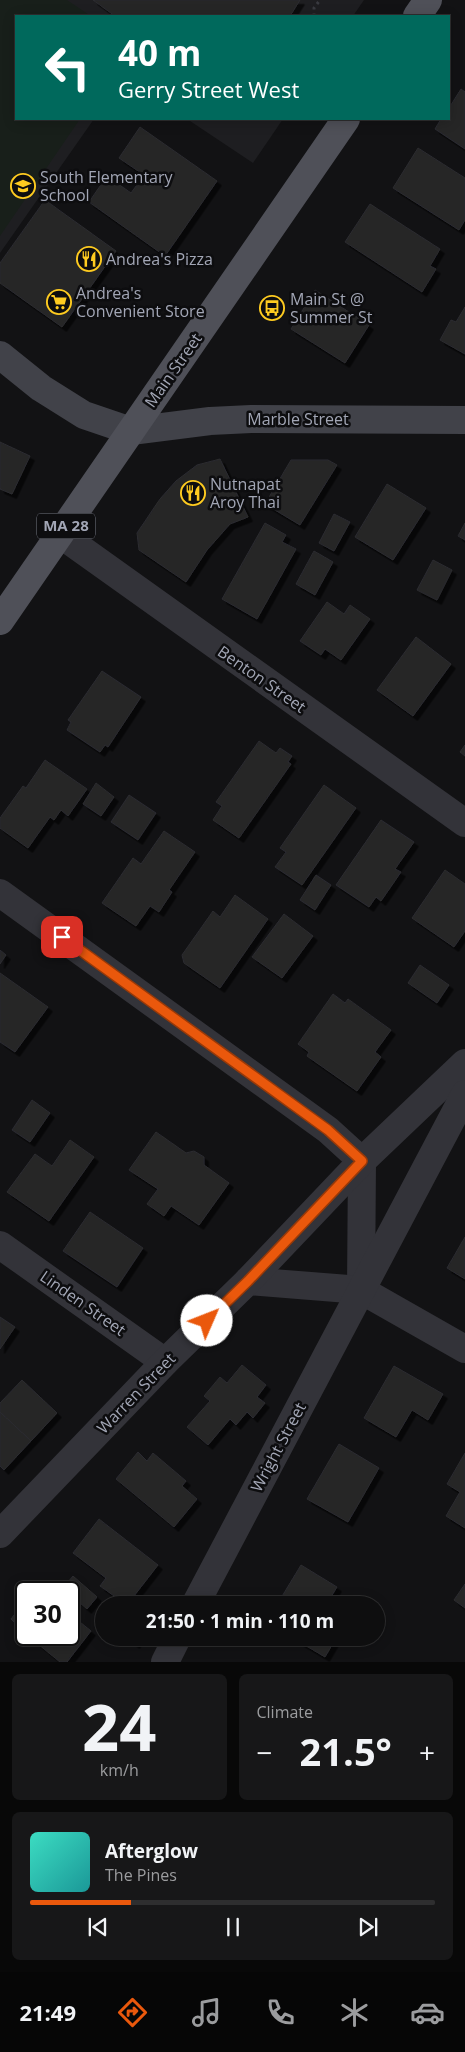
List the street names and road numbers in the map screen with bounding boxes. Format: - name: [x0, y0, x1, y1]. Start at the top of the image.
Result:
- street label: Main Street: [139, 328, 207, 412]
- street label: Marble Street: [247, 408, 349, 430]
- road number: MA 28: [37, 514, 95, 538]
- street label: Benton Street: [213, 640, 311, 718]
- street label: Linden Street: [36, 1265, 130, 1341]
- street label: Warren Street: [92, 1348, 180, 1438]
- street label: Wright Street: [245, 1398, 311, 1496]

